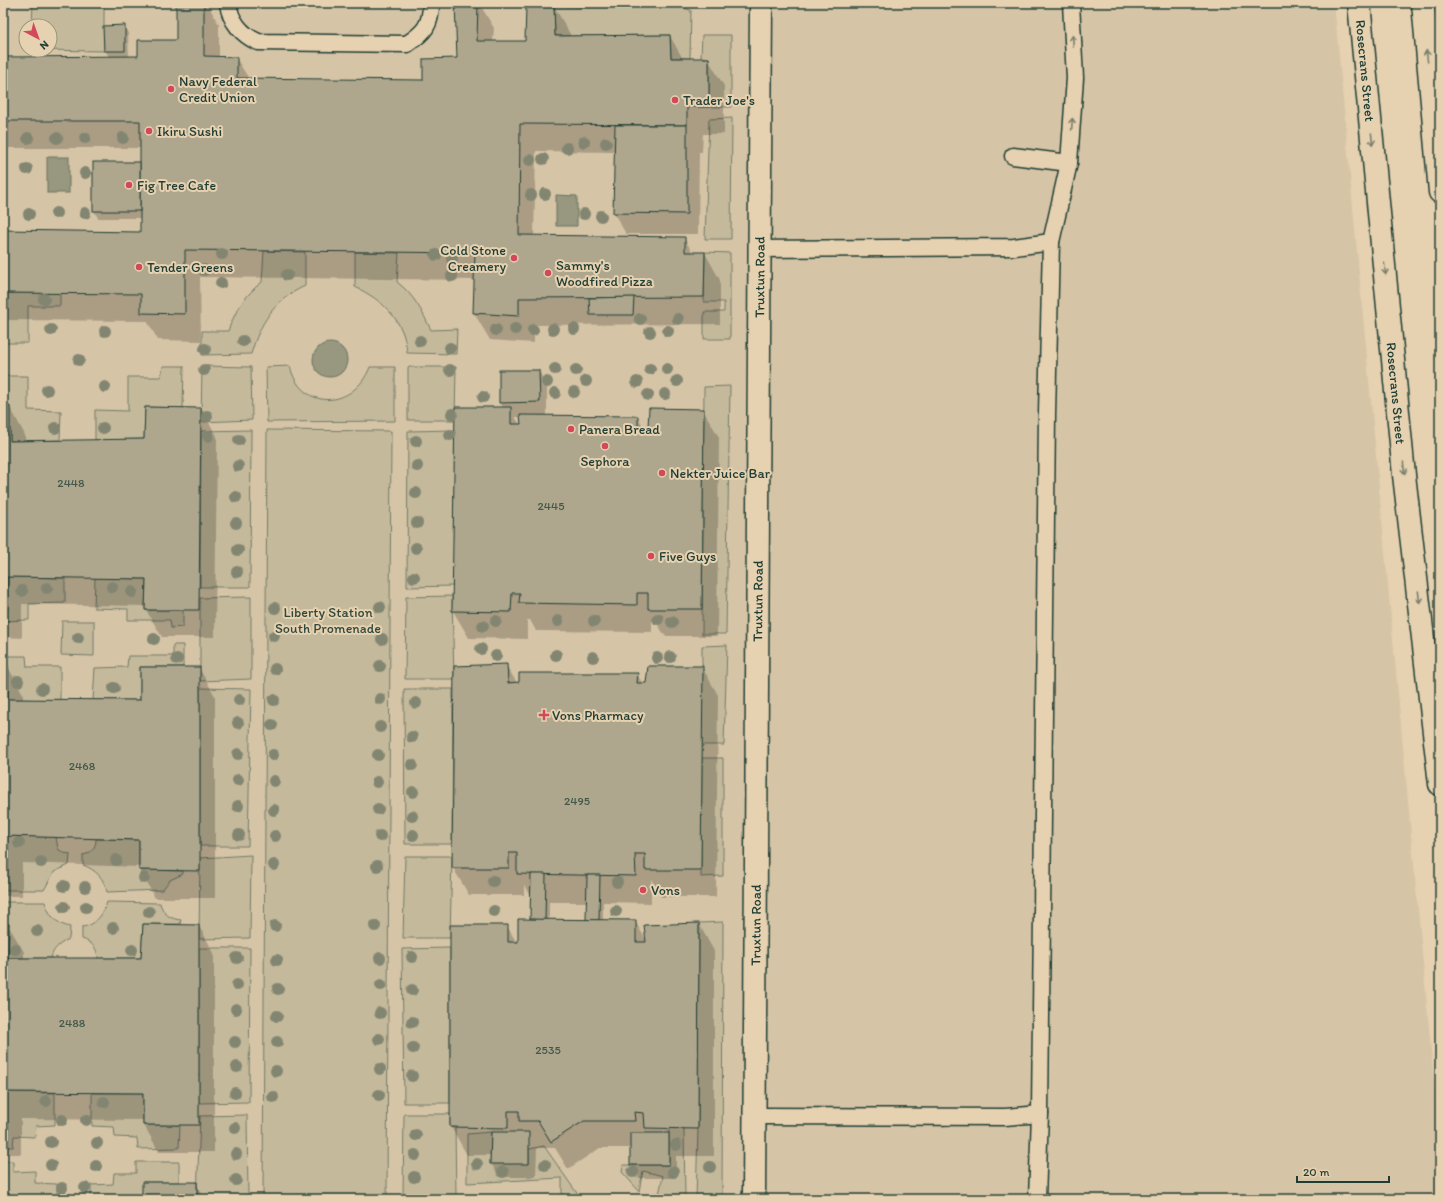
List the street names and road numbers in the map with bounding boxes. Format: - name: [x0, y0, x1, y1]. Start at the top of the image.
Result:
- street label: Rosecrans Street: [1352, 19, 1379, 122]
- street label: Truxtun Road: [751, 236, 768, 318]
- street label: Rosecrans Street: [1383, 342, 1410, 445]
- street label: Truxtun Road: [749, 560, 766, 642]
- street label: Truxtun Road: [747, 884, 764, 966]

